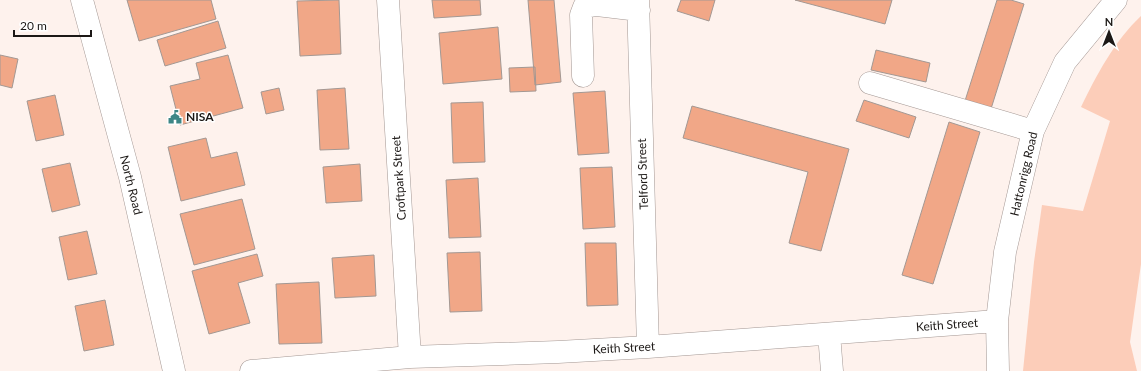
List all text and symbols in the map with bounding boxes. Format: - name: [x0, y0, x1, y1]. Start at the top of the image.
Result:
- scale bar: [14, 12, 91, 38]
- north arrow: [1089, 12, 1129, 52]
- text: N: [1105, 15, 1113, 28]
- text: 20 m: [20, 18, 47, 33]
- public building icon: NISA: [167, 109, 183, 125]
- place label: NISA: [186, 109, 214, 124]
- street label: Hattonrigg Road: [1007, 130, 1040, 217]
- street label: Croftpark Street: [388, 135, 409, 221]
- street label: Telford Street: [634, 138, 651, 210]
- street label: North Road: [117, 154, 146, 216]
- street label: Keith Street: [915, 315, 979, 334]
- street label: Keith Street: [592, 338, 656, 357]

